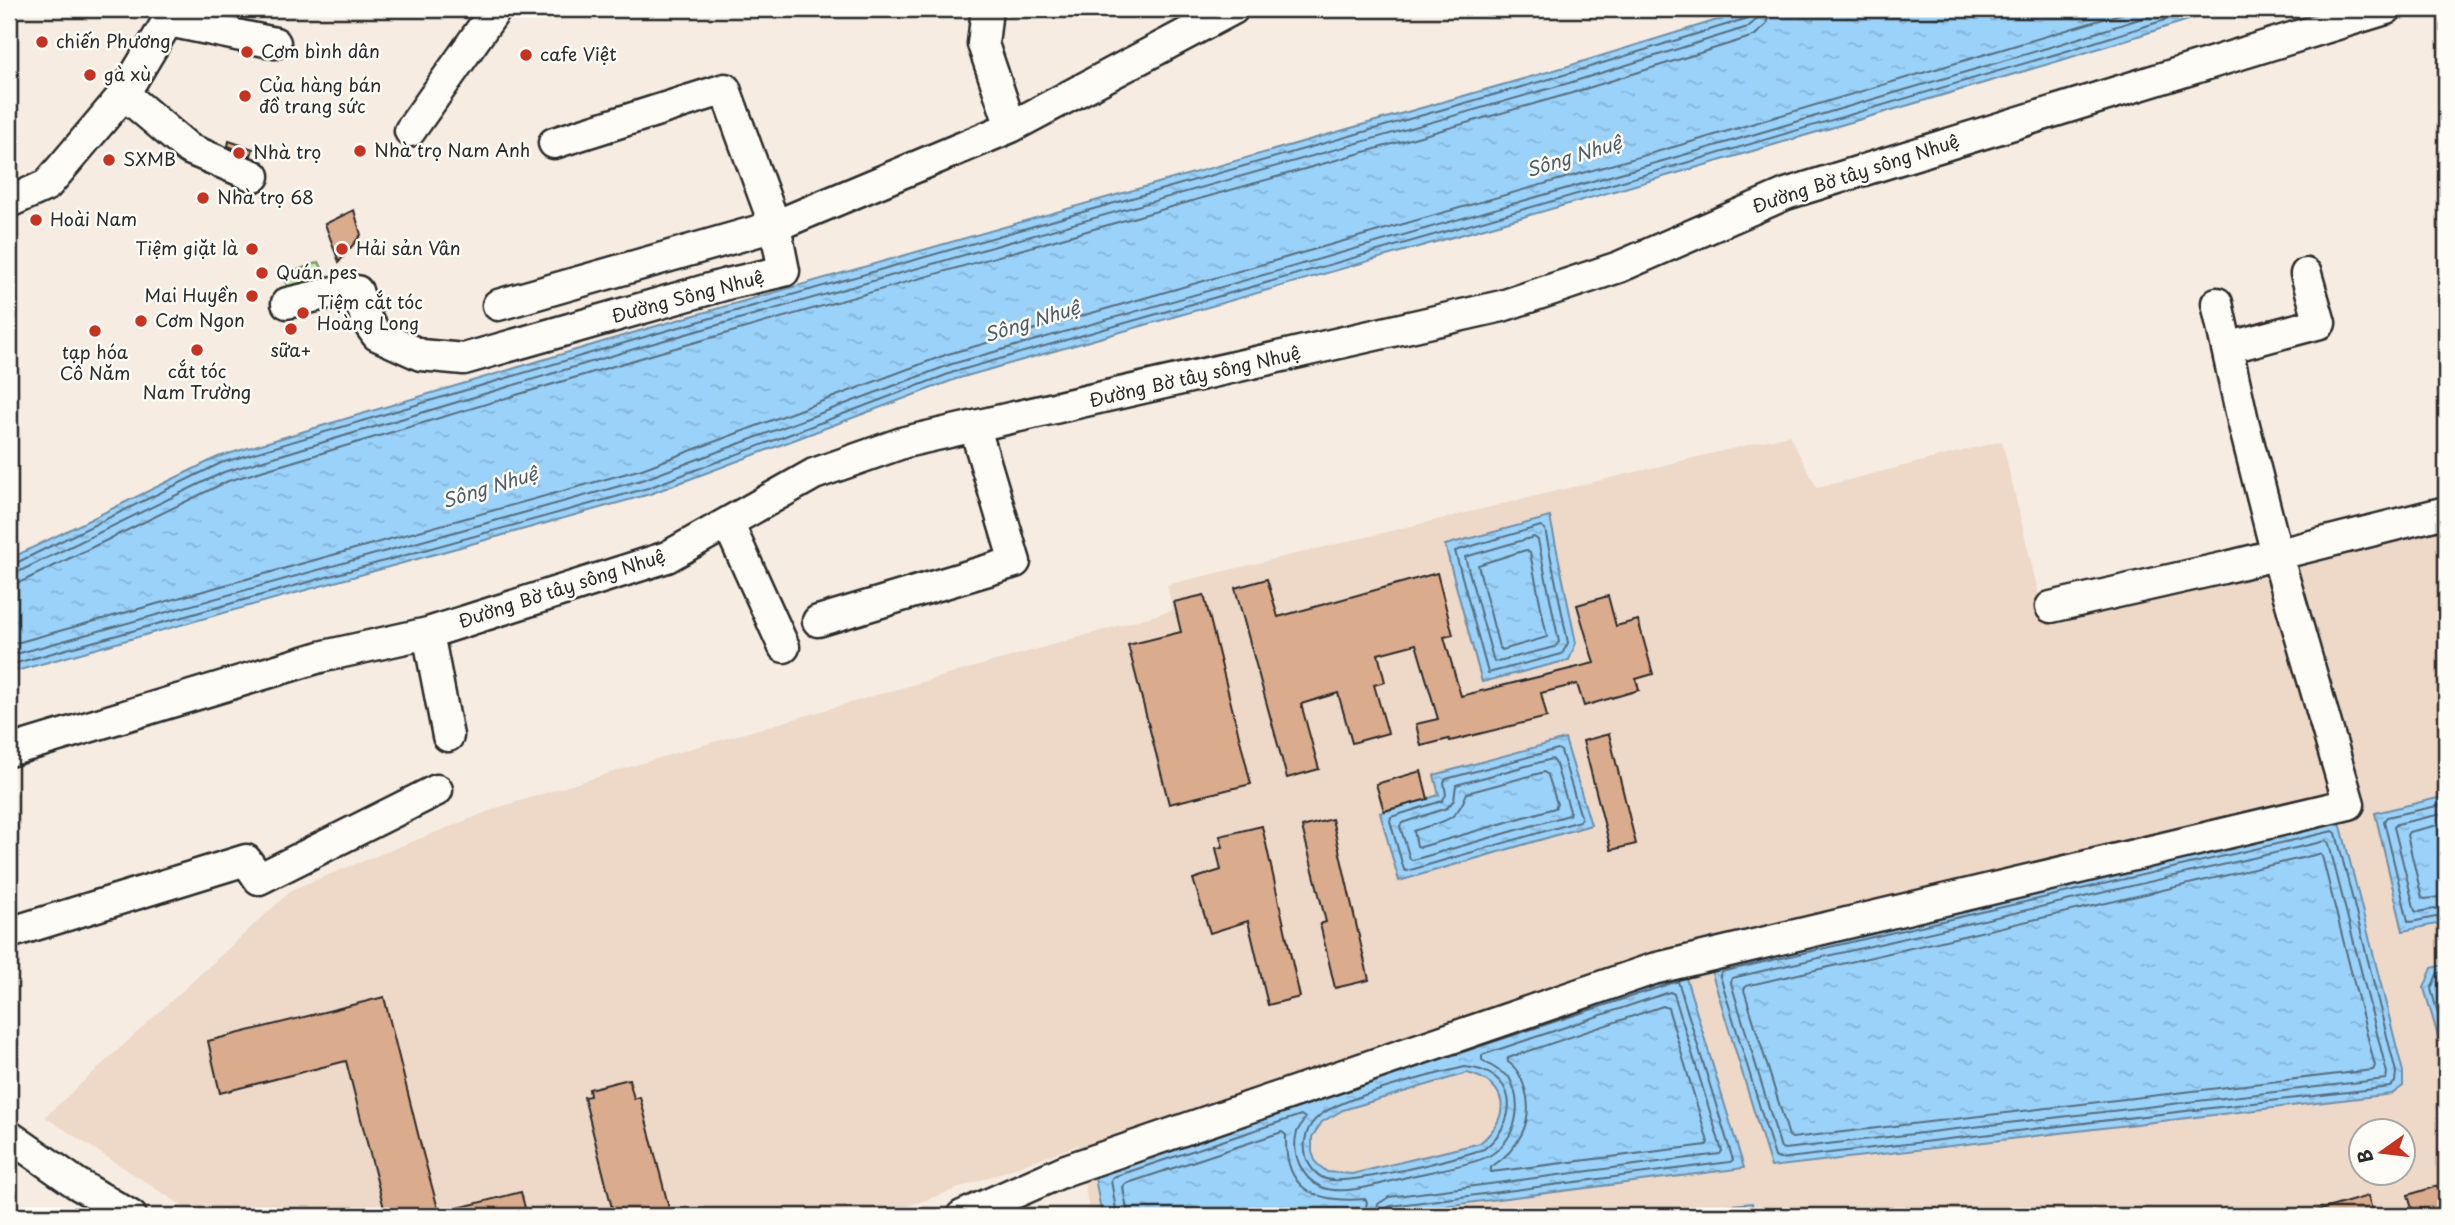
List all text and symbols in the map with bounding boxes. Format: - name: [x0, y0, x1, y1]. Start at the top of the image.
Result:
- place label: chiến Phương: [56, 27, 171, 54]
- marker: chiến Phương: [34, 34, 50, 50]
- place label: Cơm bình dân: [261, 37, 380, 64]
- place label: cafe Việt: [540, 40, 617, 67]
- marker: Cơm bình dân: [239, 44, 255, 60]
- marker: cafe Việt: [518, 47, 534, 63]
- place label: gà xù: [104, 60, 151, 87]
- marker: gà xù: [82, 67, 98, 83]
- place label: Của hàng bán đồ trang sức: [259, 71, 381, 119]
- marker: Của hàng bán đồ trang sức: [237, 88, 253, 104]
- street label: Đường Bờ tây sông Nhuệ: [1748, 126, 1963, 219]
- water label: Sông Nhuệ: [1522, 127, 1627, 183]
- place label: Nhà trọ Nam Anh: [374, 136, 530, 163]
- place label: Nhà trọ: [253, 138, 321, 165]
- marker: Nhà trọ Nam Anh: [352, 143, 368, 159]
- place label: SXMB: [123, 145, 176, 172]
- marker: Nhà trọ: [231, 145, 247, 161]
- marker: SXMB: [101, 152, 117, 168]
- place label: Nhà trọ 68: [217, 183, 314, 210]
- marker: Nhà trọ 68: [195, 190, 211, 206]
- place label: Hoài Nam: [50, 205, 137, 232]
- marker: Hoài Nam: [28, 212, 44, 228]
- place label: Tiệm giặt là: [135, 234, 239, 261]
- place label: Hải sản Vân: [356, 234, 461, 261]
- marker: Tiệm giặt là: [244, 241, 260, 257]
- marker: Hải sản Vân: [334, 241, 350, 257]
- place label: Quán pes: [276, 258, 357, 285]
- street label: Đường Sông Nhuệ: [608, 262, 767, 329]
- marker: Quán pes: [254, 265, 270, 281]
- place label: Mai Huyền: [144, 281, 238, 308]
- marker: Mai Huyền: [244, 288, 260, 304]
- place label: Tiệm cắt tóc Hoàng Long: [317, 288, 423, 336]
- water label: Sông Nhuệ: [980, 292, 1085, 348]
- marker: Tiệm cắt tóc Hoàng Long: [295, 305, 311, 321]
- place label: Cơm Ngon: [155, 306, 245, 333]
- marker: Cơm Ngon: [133, 313, 149, 329]
- marker: sữa+: [283, 321, 299, 337]
- marker: tạp hóa Cô Năm: [87, 323, 103, 339]
- place label: sữa+: [270, 336, 312, 363]
- place label: tạp hóa Cô Năm: [60, 338, 130, 386]
- street label: Đường Bờ tây sông Nhuệ: [1086, 338, 1303, 413]
- marker: cắt tóc Nam Trường: [189, 342, 205, 358]
- place label: cắt tóc Nam Trường: [143, 357, 251, 405]
- water label: Sông Nhuệ: [438, 458, 543, 514]
- street label: Đường Bờ tây sông Nhuệ: [454, 541, 669, 634]
- north arrow: [2346, 1116, 2416, 1186]
- text: B: [2349, 1147, 2380, 1166]

